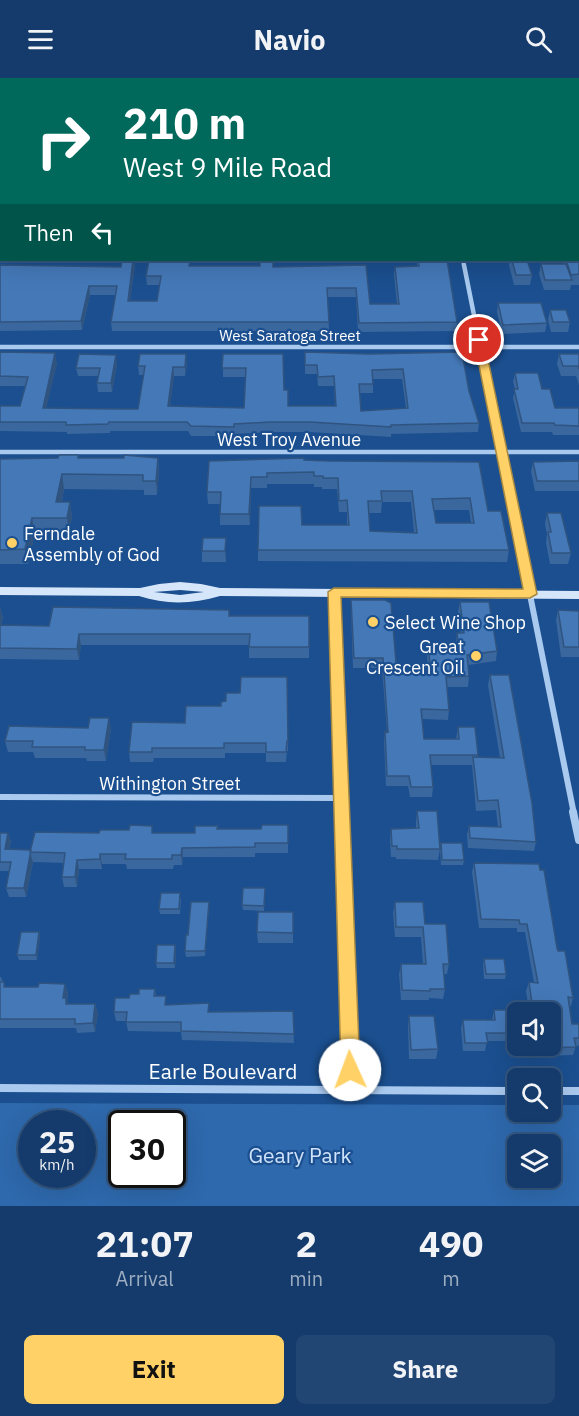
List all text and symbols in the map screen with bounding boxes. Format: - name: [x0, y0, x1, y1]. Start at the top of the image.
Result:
- text: Navio: [253, 22, 326, 57]
- icon: menu: [24, 23, 57, 56]
- icon: search: [522, 23, 555, 56]
- text: 210 m: [123, 96, 246, 151]
- icon: right: [24, 102, 102, 180]
- text: West 9 Mile Road: [123, 149, 332, 184]
- icon: left: [86, 216, 119, 249]
- text: Then: [24, 218, 74, 247]
- pin: [453, 314, 504, 365]
- icon: arrive: [462, 323, 495, 356]
- street label: West Saratoga Street: [219, 326, 361, 345]
- street label: West Troy Avenue: [217, 428, 361, 451]
- place label: Ferndale Assembly of God: [24, 522, 160, 566]
- marker: Ferndale Assembly of God: [5, 536, 19, 550]
- place label: Select Wine Shop: [385, 611, 526, 634]
- marker: Select Wine Shop: [366, 615, 380, 629]
- place label: Great Crescent Oil: [366, 635, 464, 679]
- marker: Great Crescent Oil: [469, 649, 483, 663]
- street label: Withington Street: [99, 772, 241, 795]
- map controls: [507, 1002, 561, 1188]
- button: sound: [507, 1002, 561, 1056]
- position arrow: [318, 1038, 382, 1102]
- street label: Earle Boulevard: [149, 1057, 297, 1085]
- button: search: [507, 1068, 561, 1122]
- speed limit sign: 30: [108, 1110, 186, 1188]
- text: 25: [39, 1122, 75, 1161]
- button: layers: [507, 1134, 561, 1188]
- park label: Geary Park: [248, 1141, 352, 1169]
- text: km/h: [39, 1155, 75, 1174]
- text: 21:07: [96, 1220, 194, 1267]
- text: 2: [295, 1220, 317, 1267]
- text: 490: [419, 1220, 483, 1267]
- text: Arrival: [116, 1265, 174, 1292]
- text: min: [289, 1265, 323, 1292]
- text: m: [442, 1265, 460, 1292]
- button: Exit: [24, 1335, 284, 1404]
- button: Share: [296, 1335, 555, 1404]

